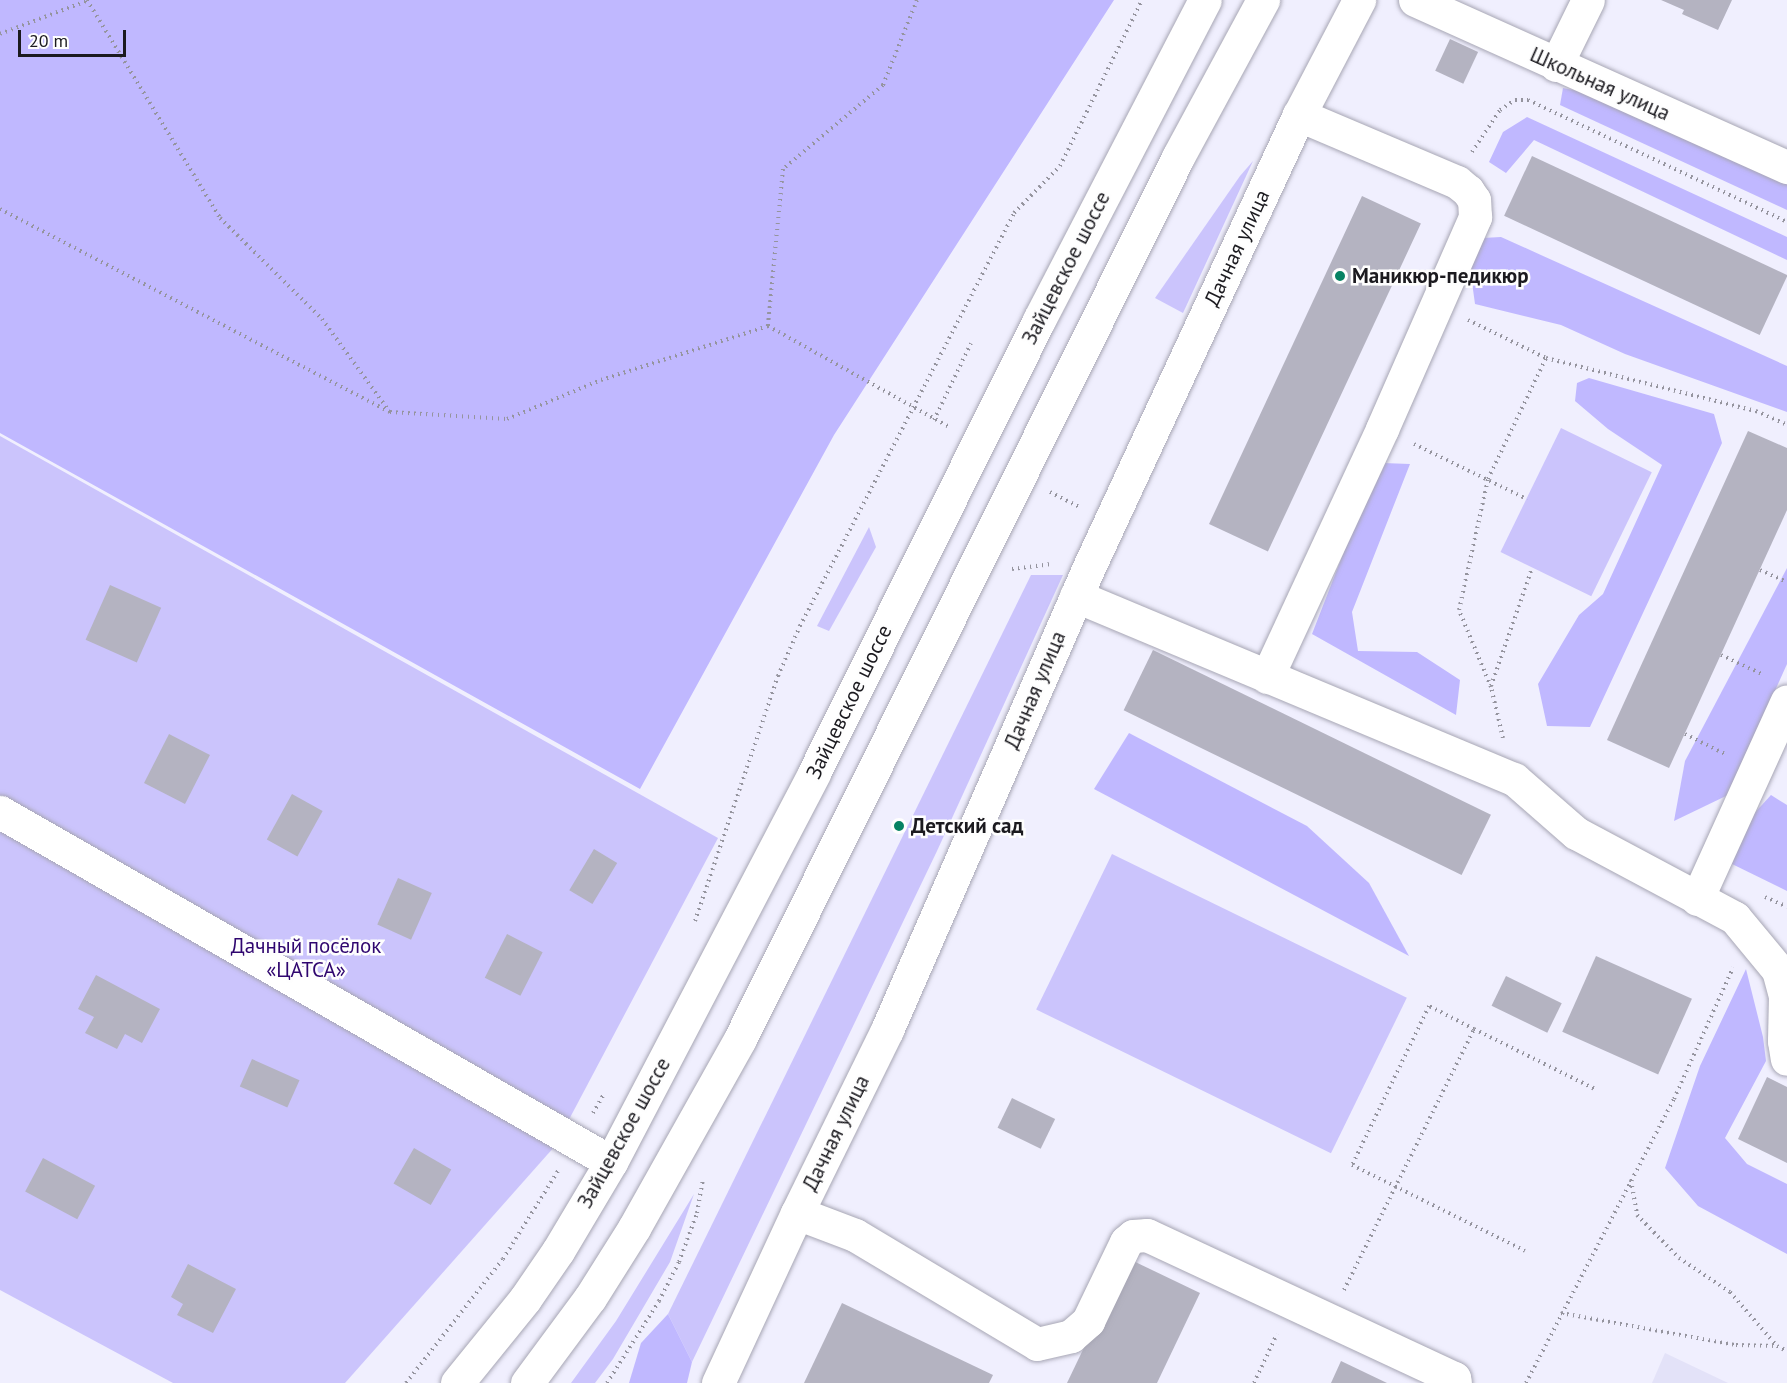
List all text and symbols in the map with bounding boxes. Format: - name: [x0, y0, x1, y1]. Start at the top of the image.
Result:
- scale bar: [21, 18, 129, 56]
- text: 20 m: [29, 29, 68, 52]
- street label: Школьная улица: [1526, 42, 1674, 126]
- street label: Дачная улица: [1199, 186, 1275, 310]
- street label: Зайцевское шоссе: [1017, 187, 1115, 349]
- place label: Маникюр-педикюр: [1352, 263, 1529, 289]
- marker: Маникюр-педикюр: [1333, 269, 1347, 283]
- street label: Зайцевское шоссе: [801, 621, 897, 783]
- street label: Дачная улица: [999, 627, 1071, 753]
- place label: Детский сад: [911, 813, 1023, 839]
- marker: Детский сад: [892, 819, 906, 833]
- park label: Дачный посёлок «ЦАТСА»: [231, 933, 381, 983]
- street label: Зайцевское шоссе: [572, 1053, 676, 1213]
- street label: Дачная улица: [797, 1071, 875, 1195]

